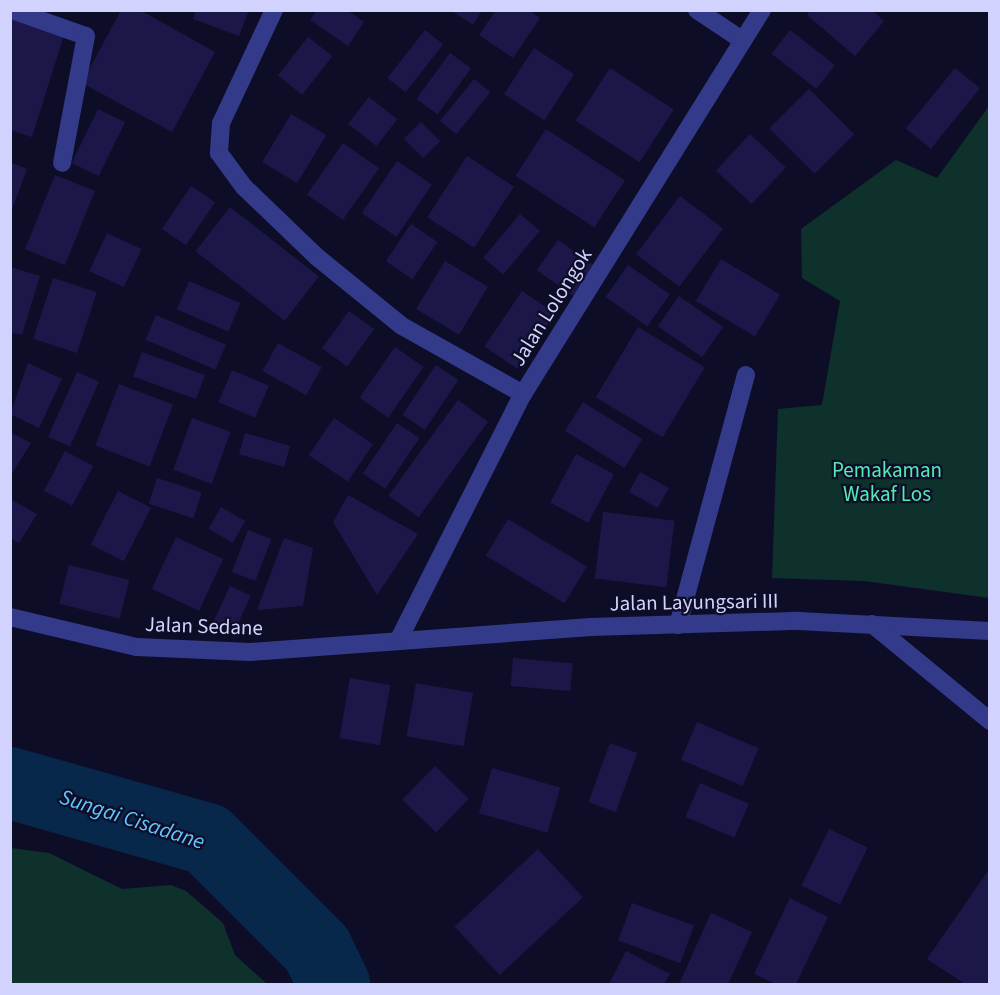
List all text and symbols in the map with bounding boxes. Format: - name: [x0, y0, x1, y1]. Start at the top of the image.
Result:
- street label: Jalan Lolongok: [505, 244, 597, 370]
- park label: Pemakaman Wakaf Los: [832, 457, 942, 507]
- street label: Jalan Layungsari III: [609, 588, 779, 616]
- street label: Jalan Sedane: [145, 611, 263, 641]
- water label: Sungai Cisadane: [56, 784, 208, 856]

